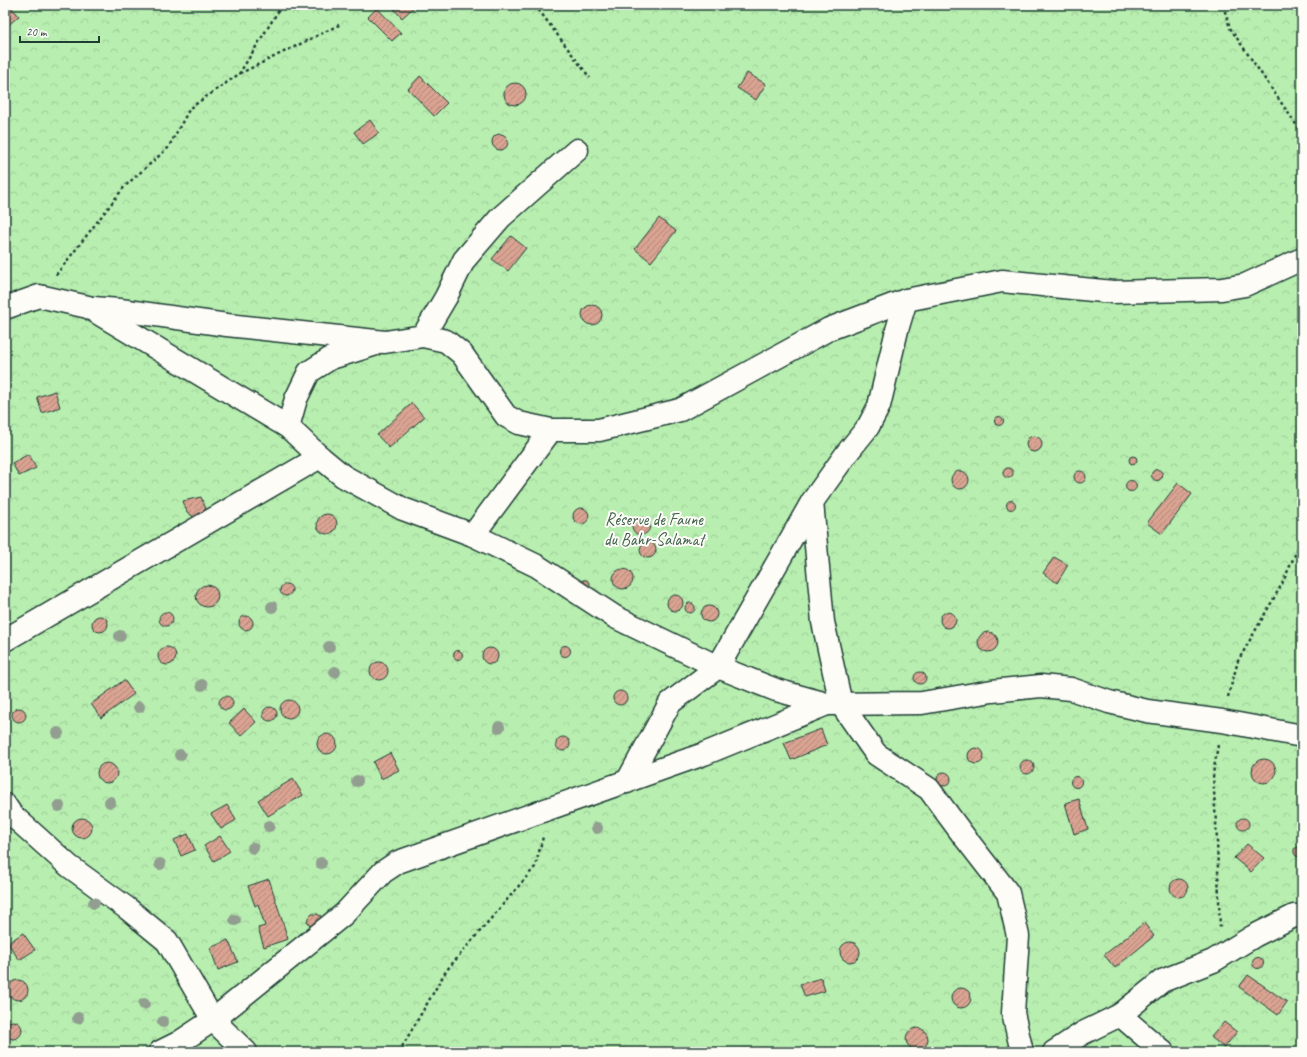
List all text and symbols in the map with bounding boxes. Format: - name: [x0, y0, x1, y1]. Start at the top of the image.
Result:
- scale bar: [20, 18, 99, 44]
- text: 20 m: [26, 24, 48, 40]
- park label: Réserve de Faune du Bahr-Salamat: [604, 509, 706, 550]

